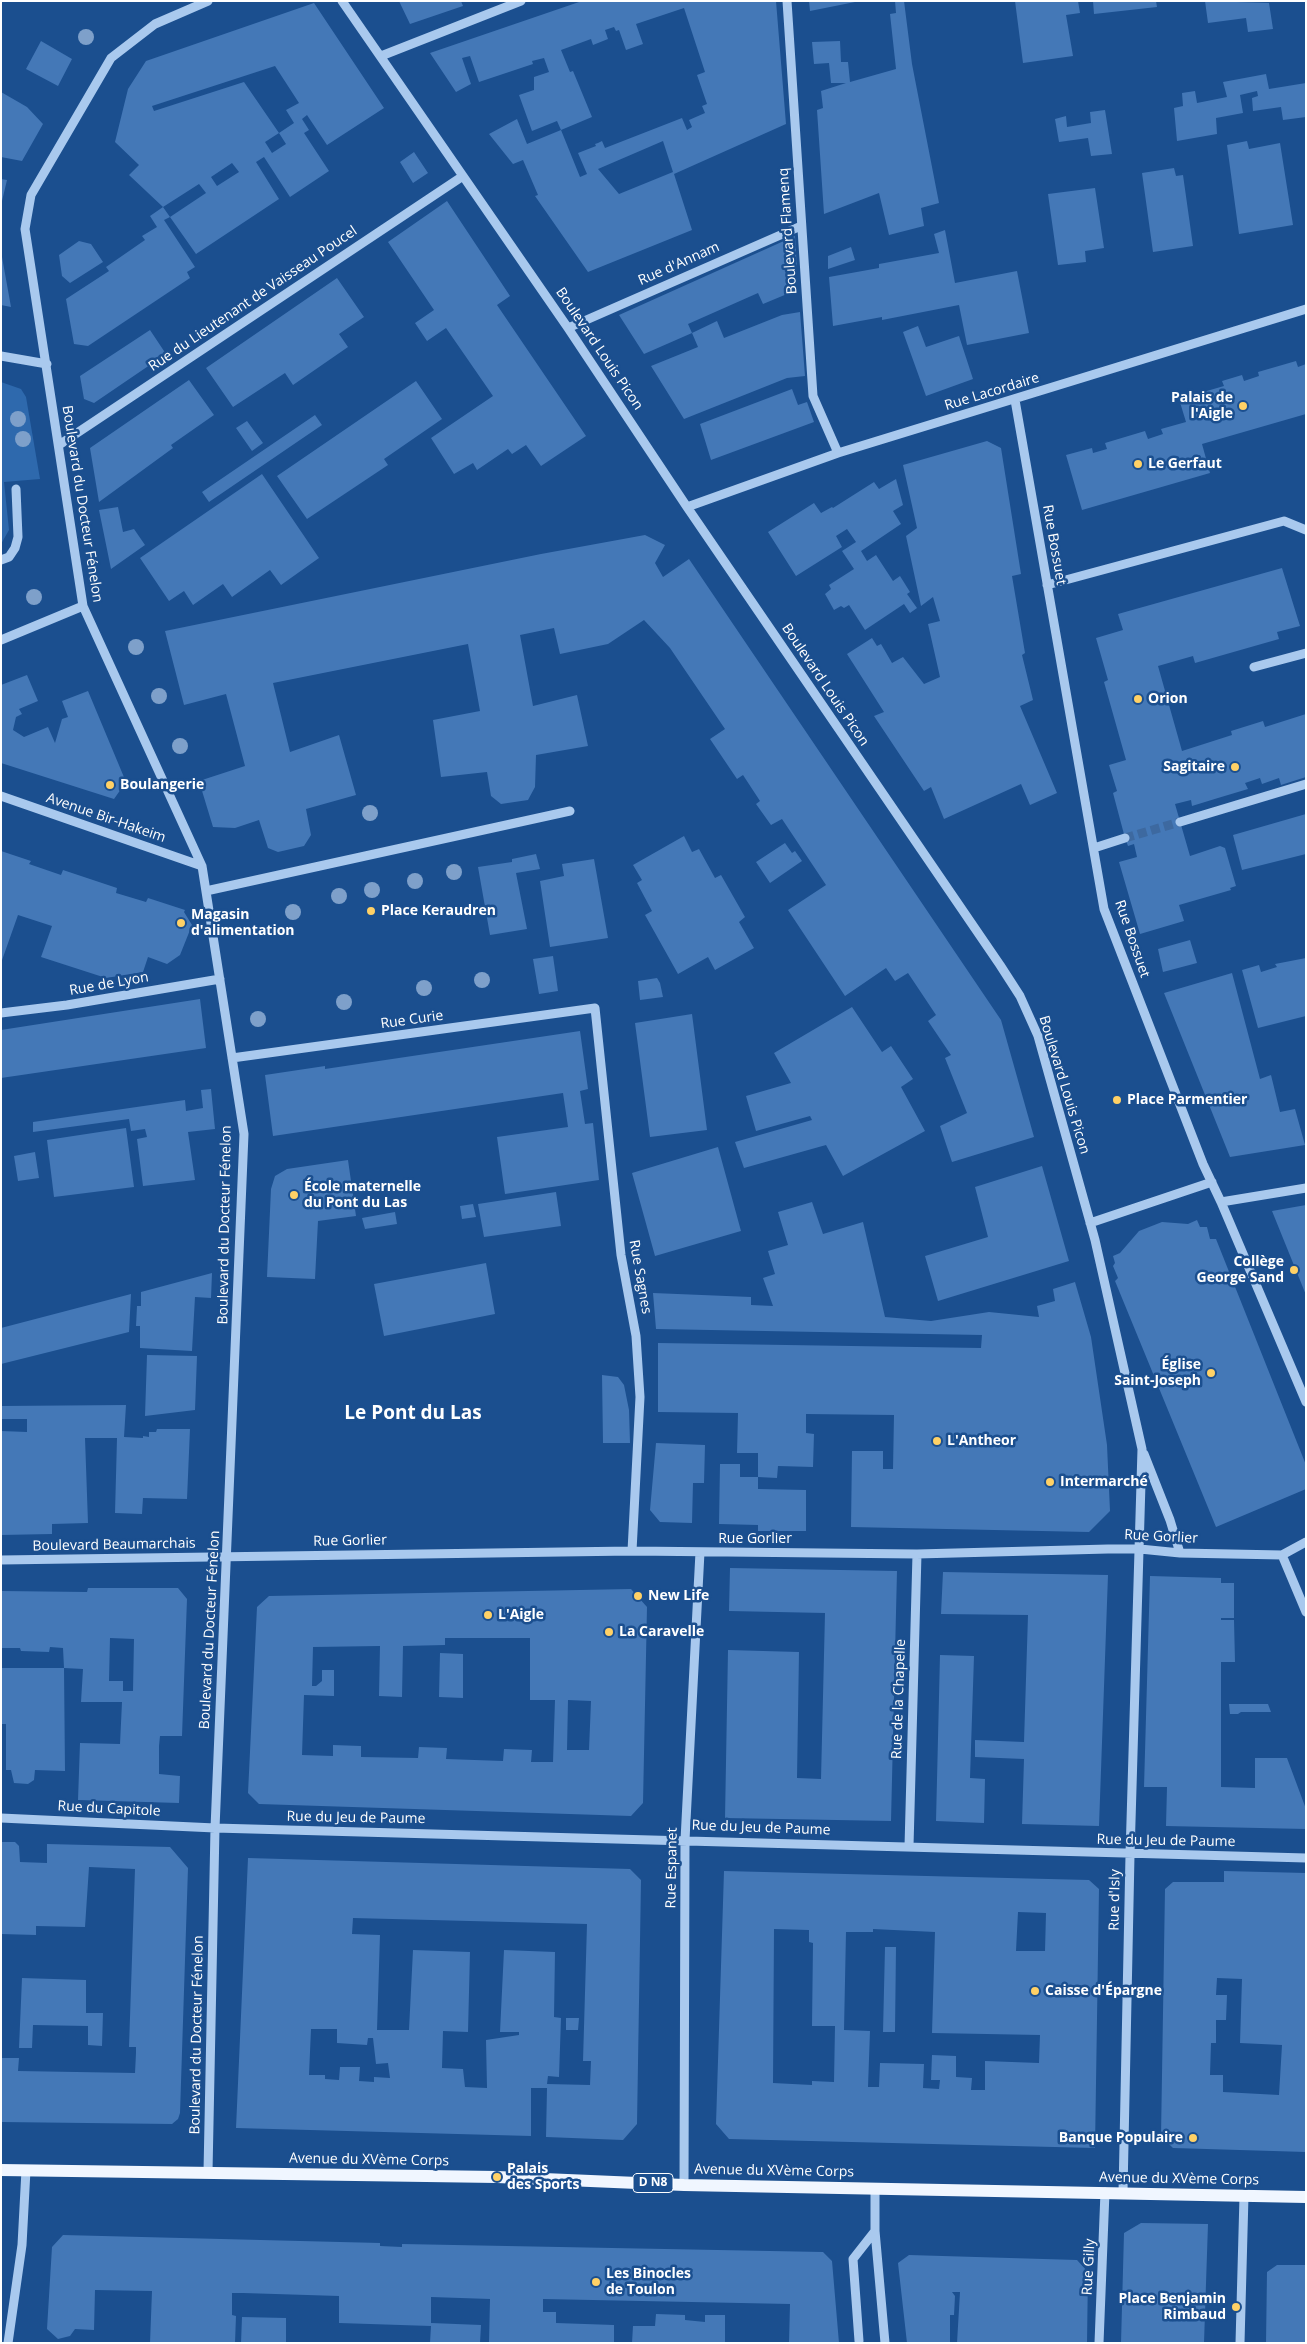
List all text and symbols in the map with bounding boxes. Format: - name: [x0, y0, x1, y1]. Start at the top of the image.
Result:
- street label: Boulevard Flamenq: [775, 167, 801, 295]
- street label: Rue du Lieutenant de Vaisseau Poucel: [146, 223, 360, 375]
- street label: Rue d'Annam: [636, 239, 722, 289]
- street label: Boulevard Louis Picon: [552, 285, 646, 413]
- street label: Rue Lacordaire: [943, 370, 1041, 414]
- place label: Palais de l'Aigle: [1171, 390, 1233, 422]
- marker: Palais de l'Aigle: [1237, 400, 1249, 412]
- street label: Boulevard du Docteur Fénelon: [58, 404, 106, 604]
- place label: Le Gerfaut: [1148, 456, 1222, 472]
- marker: Le Gerfaut: [1132, 458, 1144, 470]
- street label: Rue Bossuet: [1039, 504, 1069, 586]
- street label: Boulevard Louis Picon: [778, 621, 872, 749]
- place label: Orion: [1148, 691, 1188, 707]
- marker: Orion: [1132, 693, 1144, 705]
- place label: Sagitaire: [1163, 759, 1225, 775]
- marker: Sagitaire: [1229, 761, 1241, 773]
- place label: Boulangerie: [120, 777, 204, 793]
- marker: Boulangerie: [104, 779, 116, 791]
- street label: Avenue Bir-Hakeim: [44, 790, 168, 846]
- street label: Rue Bossuet: [1111, 898, 1153, 980]
- place label: Place Keraudren: [381, 903, 496, 919]
- marker: Place Keraudren: [365, 905, 377, 917]
- place label: Magasin d'alimentation: [191, 907, 295, 940]
- marker: Magasin d'alimentation: [175, 917, 187, 929]
- street label: Rue de Lyon: [68, 969, 150, 999]
- street label: Rue Curie: [380, 1007, 444, 1033]
- street label: Boulevard Louis Picon: [1035, 1014, 1093, 1156]
- place label: Place Parmentier: [1127, 1092, 1247, 1108]
- marker: Place Parmentier: [1111, 1094, 1123, 1106]
- street label: Boulevard du Docteur Fénelon: [215, 1125, 235, 1325]
- place label: École maternelle du Pont du Las: [304, 1179, 421, 1212]
- marker: École maternelle du Pont du Las: [288, 1189, 300, 1201]
- street label: Rue Sagnes: [625, 1239, 655, 1315]
- place label: Collège George Sand: [1197, 1254, 1284, 1286]
- marker: Collège George Sand: [1288, 1264, 1300, 1276]
- place label: Église Saint-Joseph: [1114, 1357, 1201, 1390]
- marker: Église Saint-Joseph: [1205, 1367, 1217, 1379]
- district label: Le Pont du Las: [344, 1403, 482, 1425]
- place label: L'Antheor: [947, 1433, 1016, 1449]
- marker: L'Antheor: [931, 1435, 943, 1447]
- place label: Intermarché: [1060, 1474, 1148, 1490]
- marker: Intermarché: [1044, 1476, 1056, 1488]
- street label: Rue Gorlier: [1124, 1527, 1198, 1547]
- street label: Boulevard du Docteur Fénelon: [196, 1530, 224, 1730]
- street label: Rue Gorlier: [718, 1531, 792, 1547]
- street label: Rue Gorlier: [313, 1532, 387, 1550]
- street label: Boulevard Beaumarchais: [32, 1535, 196, 1555]
- place label: New Life: [648, 1588, 709, 1604]
- marker: New Life: [632, 1590, 644, 1602]
- place label: L'Aigle: [498, 1607, 544, 1623]
- marker: L'Aigle: [482, 1609, 494, 1621]
- place label: La Caravelle: [619, 1624, 704, 1640]
- marker: La Caravelle: [603, 1626, 615, 1638]
- street label: Rue de la Chapelle: [889, 1639, 909, 1759]
- street label: Rue du Capitole: [57, 1798, 161, 1820]
- street label: Rue du Jeu de Paume: [286, 1808, 426, 1828]
- street label: Rue du Jeu de Paume: [691, 1817, 831, 1839]
- street label: Rue Espanet: [663, 1827, 681, 1909]
- street label: Rue du Jeu de Paume: [1096, 1831, 1236, 1851]
- street label: Rue d'Isly: [1106, 1869, 1124, 1931]
- street label: Boulevard du Docteur Fénelon: [187, 1935, 207, 2135]
- place label: Caisse d'Épargne: [1045, 1983, 1162, 1999]
- marker: Caisse d'Épargne: [1029, 1985, 1041, 1997]
- place label: Banque Populaire: [1059, 2130, 1183, 2146]
- marker: Banque Populaire: [1187, 2132, 1199, 2144]
- street label: Avenue du XVème Corps: [289, 2150, 449, 2170]
- place label: Palais des Sports: [507, 2161, 579, 2194]
- street label: Avenue du XVème Corps: [694, 2161, 854, 2181]
- street label: Avenue du XVème Corps: [1099, 2169, 1259, 2189]
- marker: Palais des Sports: [491, 2171, 503, 2183]
- road number: D N8: [633, 2174, 673, 2192]
- street label: Rue Gilly: [1079, 2238, 1099, 2296]
- place label: Les Binocles de Toulon: [606, 2266, 691, 2298]
- marker: Les Binocles de Toulon: [590, 2276, 602, 2288]
- place label: Place Benjamin Rimbaud: [1119, 2291, 1226, 2324]
- marker: Place Benjamin Rimbaud: [1230, 2301, 1242, 2313]

